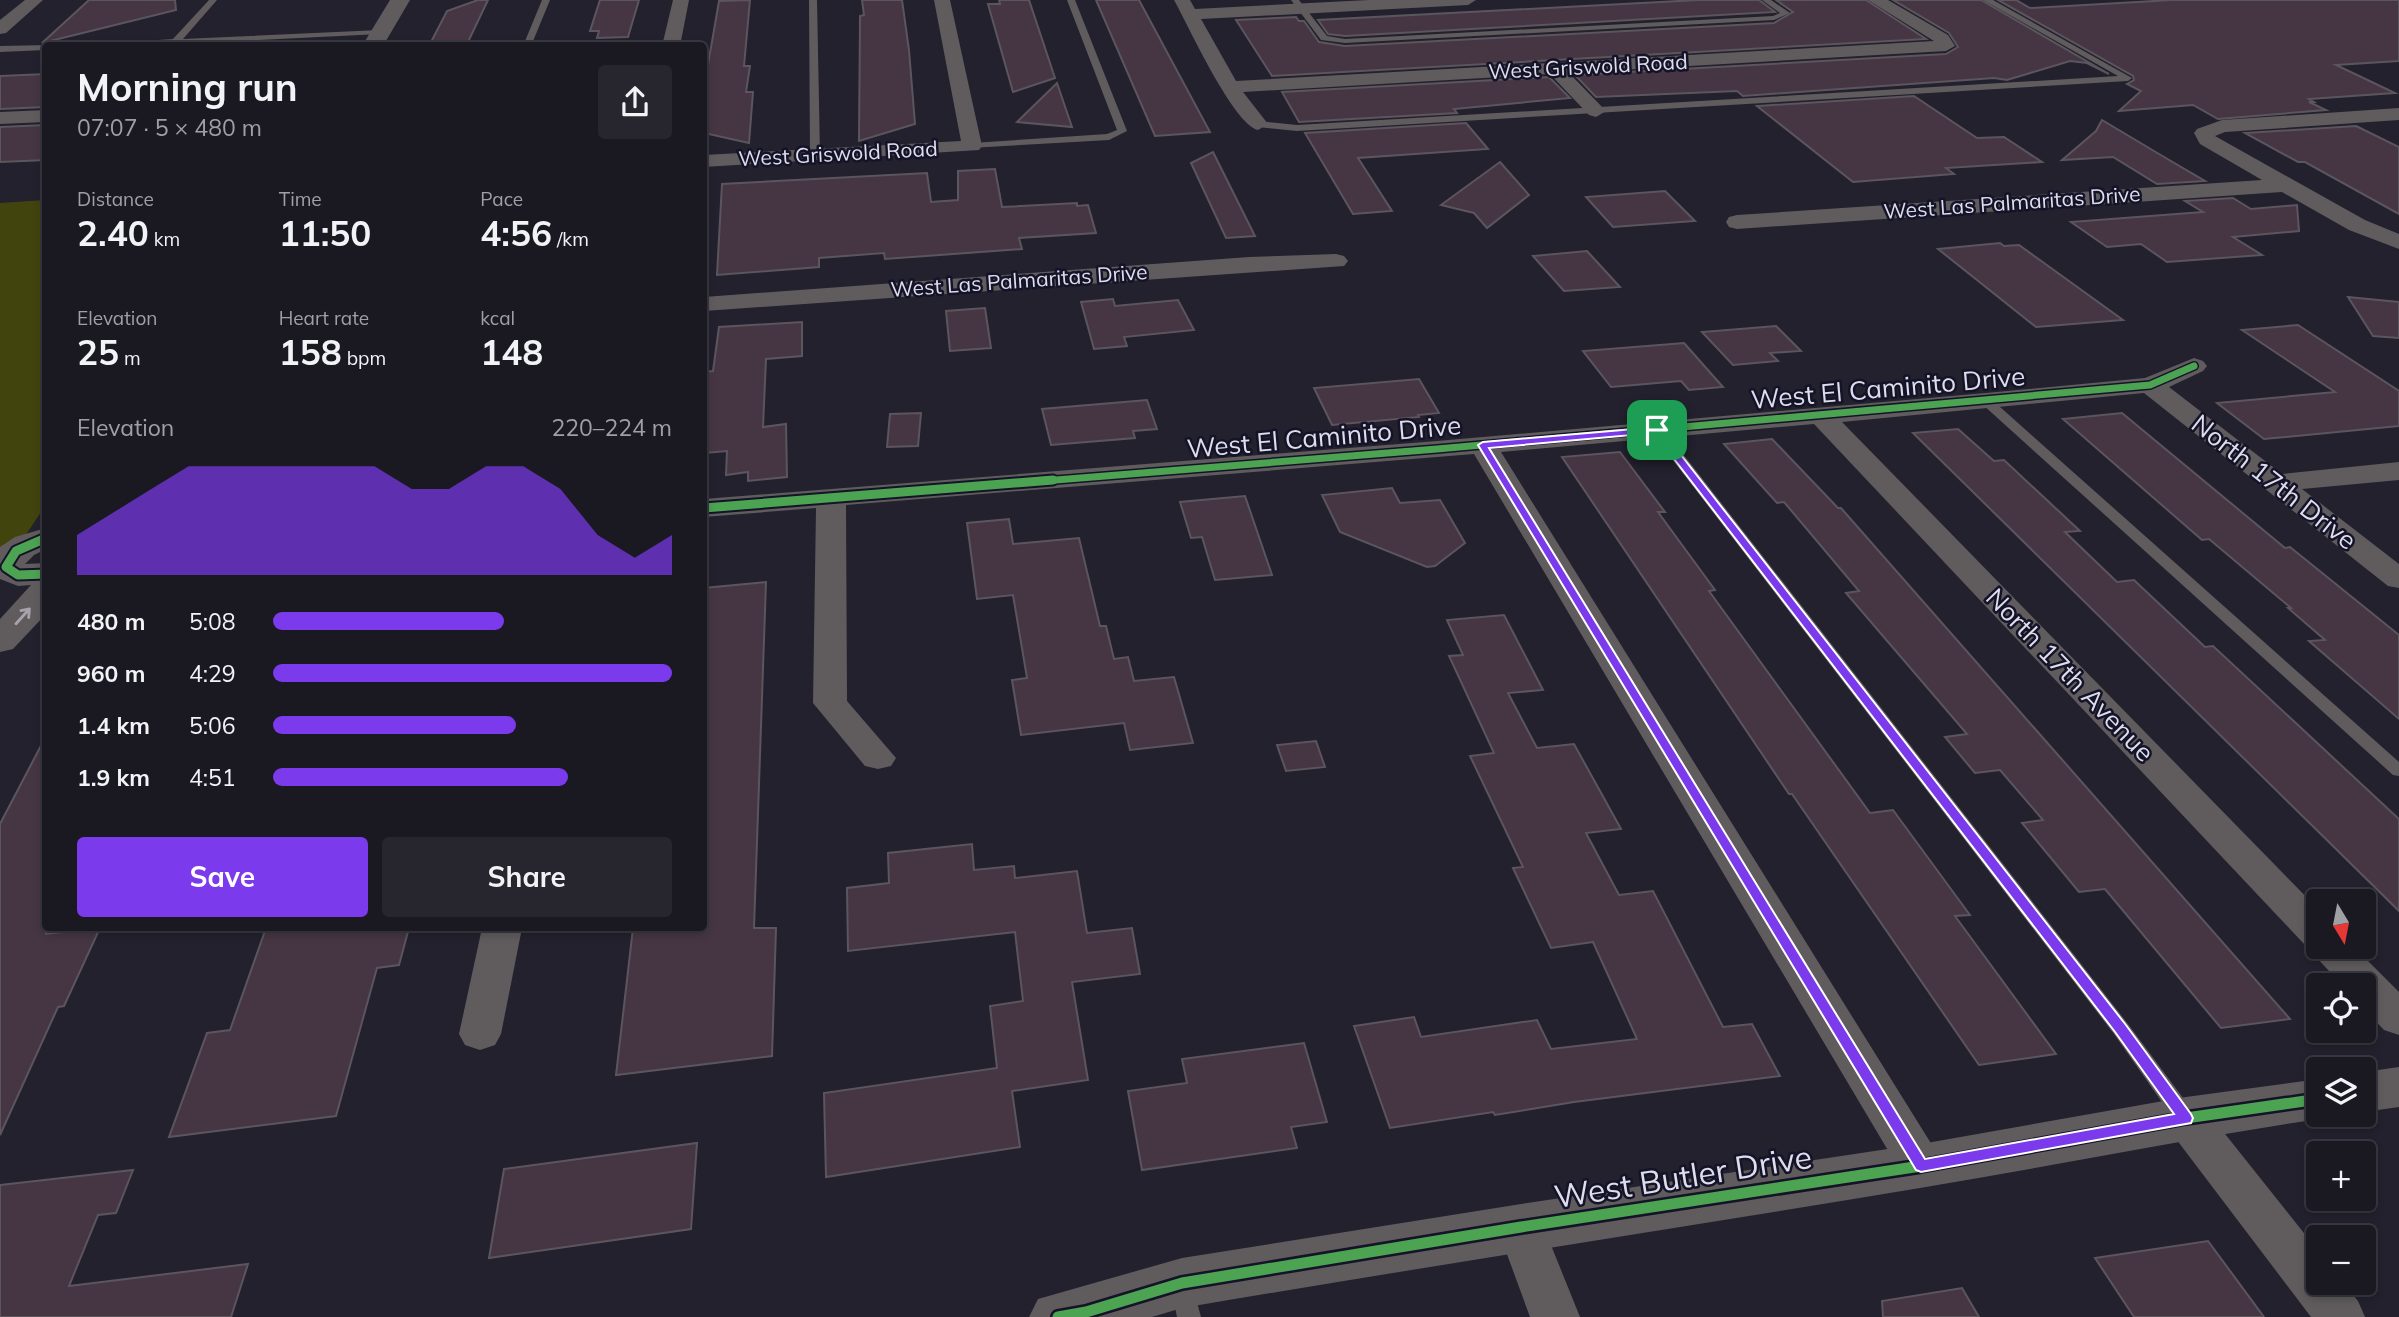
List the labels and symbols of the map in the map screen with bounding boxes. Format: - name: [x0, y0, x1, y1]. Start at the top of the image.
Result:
- street label: West Griswold Road: [1488, 48, 1688, 84]
- street label: West Griswold Road: [738, 135, 938, 171]
- street label: West Las Palmaritas Drive: [1883, 180, 2141, 224]
- street label: West Las Palmaritas Drive: [890, 258, 1148, 302]
- street label: West El Caminito Drive: [1749, 359, 2026, 416]
- pin: [1627, 400, 1687, 460]
- street label: North 17th Drive: [2185, 407, 2364, 556]
- street label: West El Caminito Drive: [1185, 408, 1462, 465]
- street label: North 17th Avenue: [1979, 581, 2162, 768]
- one-way arrow: [14, 608, 31, 625]
- north arrow: [2306, 889, 2376, 959]
- street label: West Butler Drive: [1551, 1136, 1814, 1216]

